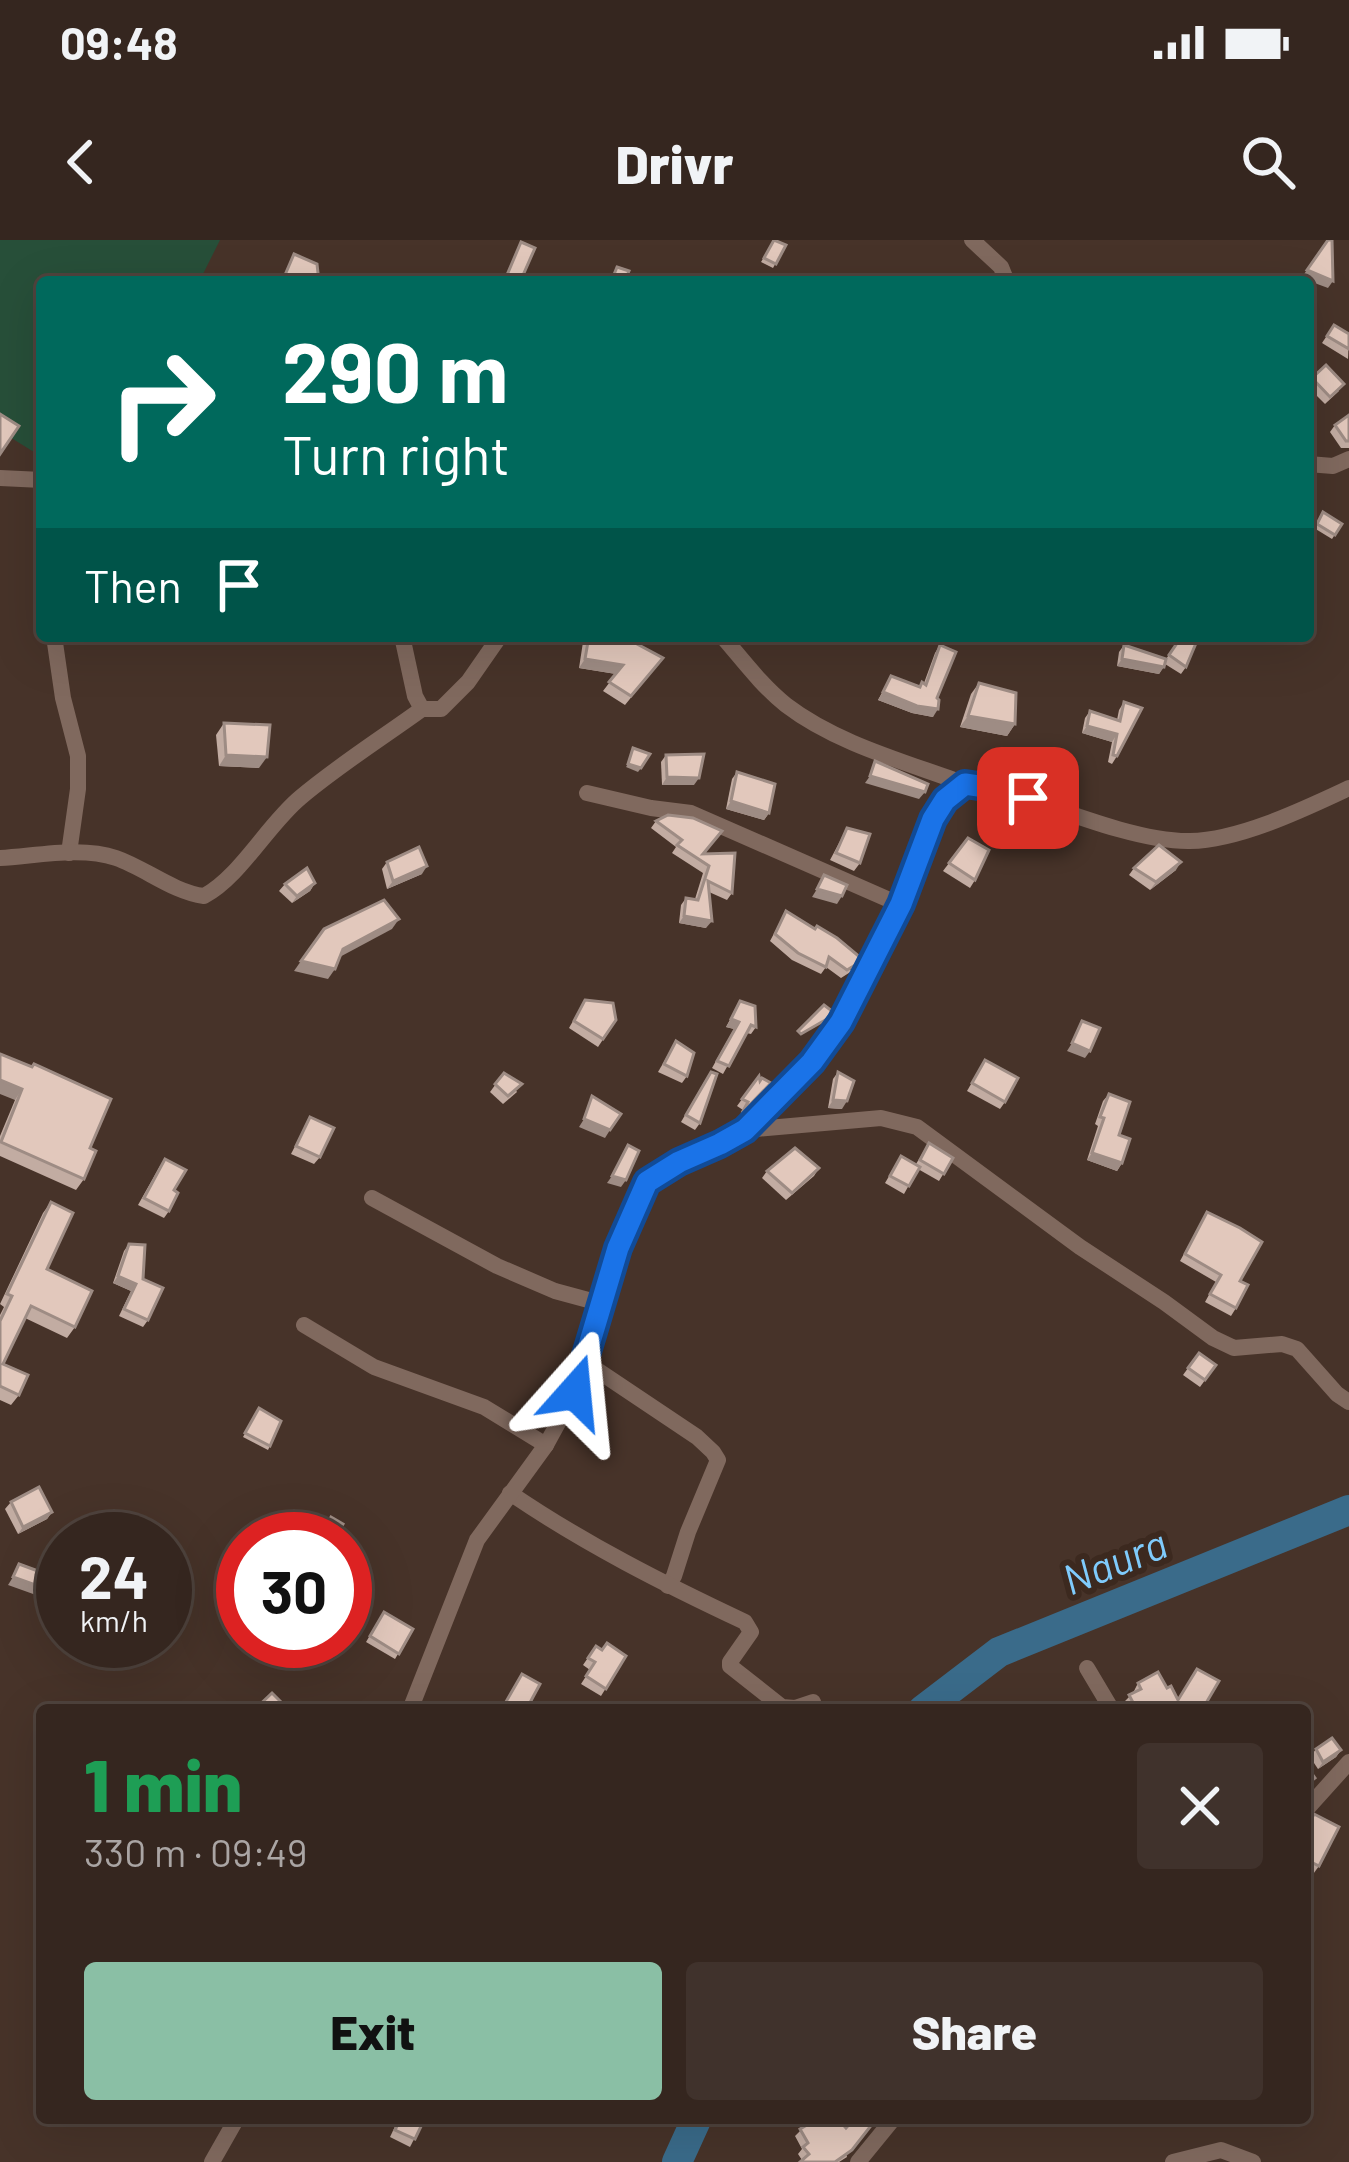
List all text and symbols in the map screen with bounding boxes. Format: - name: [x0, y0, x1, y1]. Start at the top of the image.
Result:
- text: 09:48: [60, 15, 178, 69]
- icon: back: [48, 129, 114, 195]
- icon: search: [1235, 129, 1301, 195]
- text: Drivr: [615, 130, 734, 195]
- text: 290 m: [282, 319, 508, 420]
- icon: right: [84, 324, 240, 480]
- text: Turn right: [282, 421, 510, 486]
- icon: arrive: [206, 552, 272, 618]
- text: Then: [84, 558, 182, 612]
- pin: [977, 747, 1079, 849]
- icon: arrive: [995, 765, 1061, 831]
- position arrow: [512, 1329, 638, 1455]
- speed limit sign: 30: [216, 1512, 372, 1668]
- water label: Naura: [1054, 1517, 1174, 1603]
- text: 24: [79, 1539, 149, 1611]
- text: km/h: [80, 1602, 148, 1638]
- text: 1 min: [84, 1740, 242, 1826]
- button: close: [1137, 1743, 1263, 1869]
- text: 330 m · 09:49: [84, 1828, 307, 1875]
- button: Exit: [84, 1962, 662, 2100]
- button: Share: [686, 1962, 1263, 2100]

